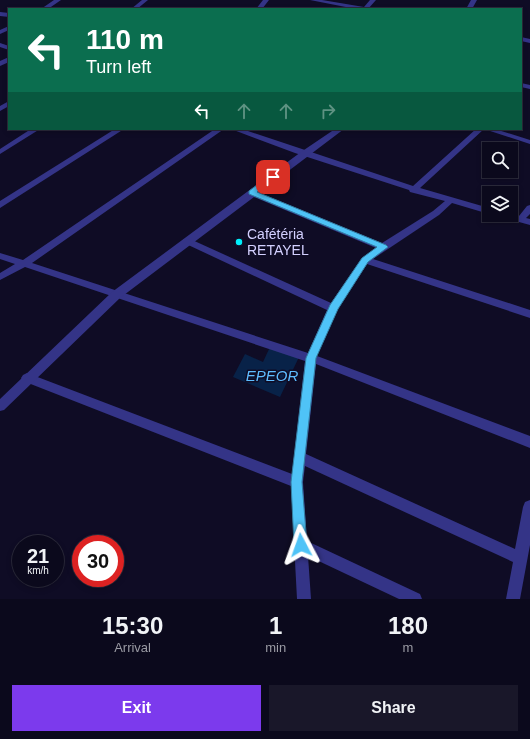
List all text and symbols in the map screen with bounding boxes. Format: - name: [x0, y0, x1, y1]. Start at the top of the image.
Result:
- icon: left: [20, 24, 72, 76]
- text: 110 m: [86, 24, 164, 55]
- text: Turn left: [86, 57, 151, 77]
- icon: left: [191, 100, 213, 122]
- icon: ahead: [233, 100, 255, 122]
- icon: ahead: [275, 100, 297, 122]
- icon: right: [317, 100, 339, 122]
- map controls: [482, 142, 518, 222]
- button: search: [482, 142, 518, 178]
- pin: [256, 160, 290, 194]
- icon: arrive: [262, 166, 284, 188]
- button: layers: [482, 186, 518, 222]
- place label: Cafétéria RETAYEL: [247, 226, 309, 258]
- marker: Cafétéria RETAYEL: [234, 237, 244, 247]
- water label: EPEOR: [246, 367, 298, 384]
- position arrow: [280, 524, 322, 566]
- speed limit sign: 30: [72, 535, 124, 587]
- text: 21: [27, 545, 49, 567]
- text: km/h: [27, 565, 49, 576]
- text: 15:30: [102, 612, 163, 639]
- text: 1: [269, 612, 282, 639]
- text: 180: [388, 612, 428, 639]
- text: Arrival: [114, 640, 151, 655]
- text: min: [265, 640, 286, 655]
- text: m: [403, 640, 413, 655]
- button: Exit: [12, 685, 261, 731]
- button: Share: [269, 685, 518, 731]

